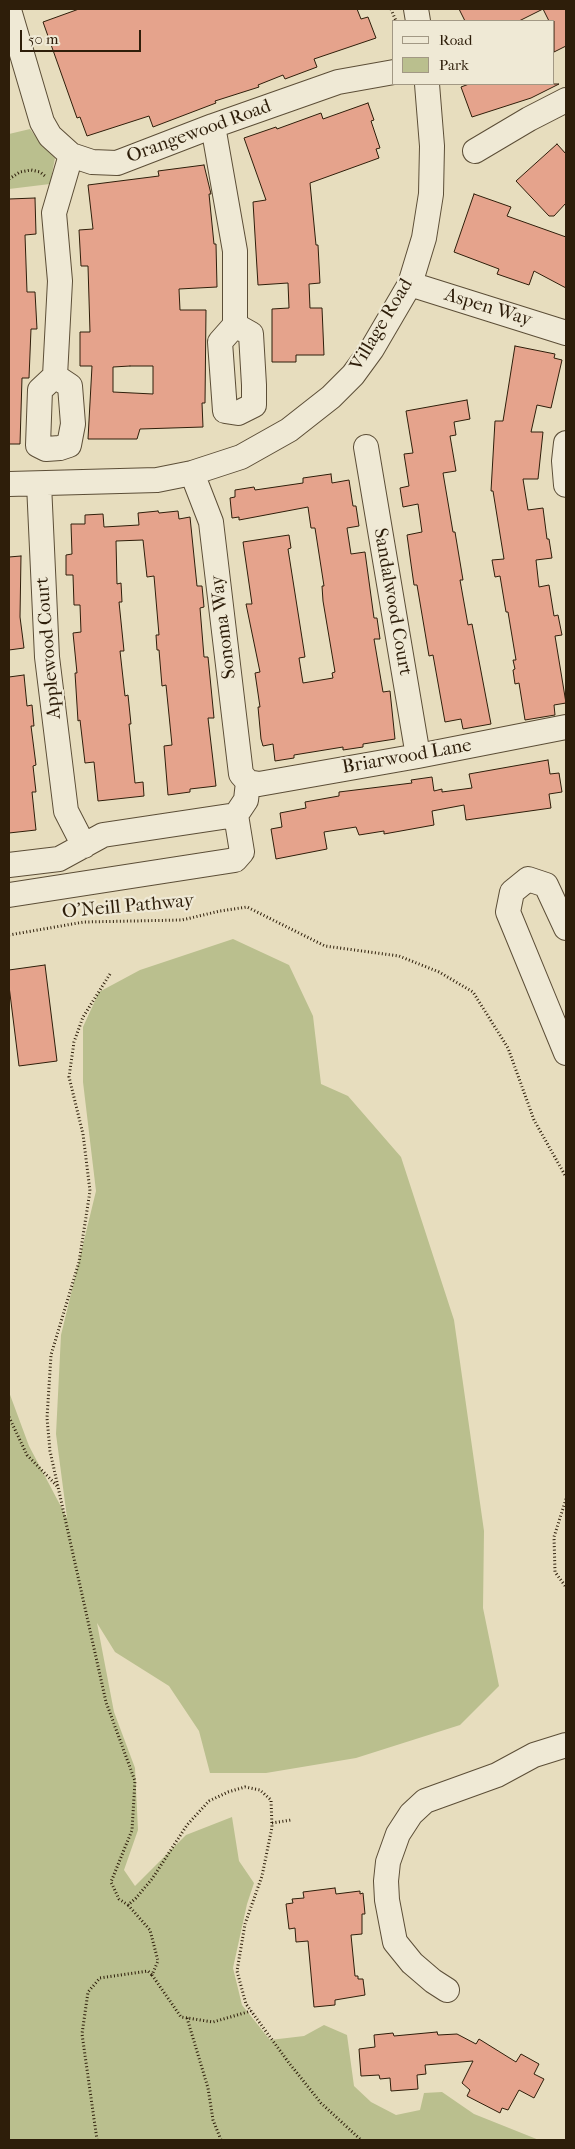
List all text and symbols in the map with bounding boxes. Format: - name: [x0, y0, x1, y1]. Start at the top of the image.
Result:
- scale bar: [22, 20, 144, 52]
- legend: [392, 20, 555, 85]
- text: 50 m: [28, 30, 58, 48]
- text: Road: [439, 31, 472, 49]
- text: Park: [439, 56, 469, 74]
- street label: Orangewood Road: [124, 95, 274, 169]
- street label: Village Road: [346, 275, 418, 375]
- street label: Aspen Way: [442, 284, 534, 332]
- street label: Sandalwood Court: [368, 527, 416, 677]
- street label: Sonoma Way: [206, 574, 242, 680]
- street label: Applewood Court: [31, 576, 67, 720]
- street label: Briarwood Lane: [340, 734, 474, 780]
- street label: O'Neill Pathway: [61, 890, 195, 924]

